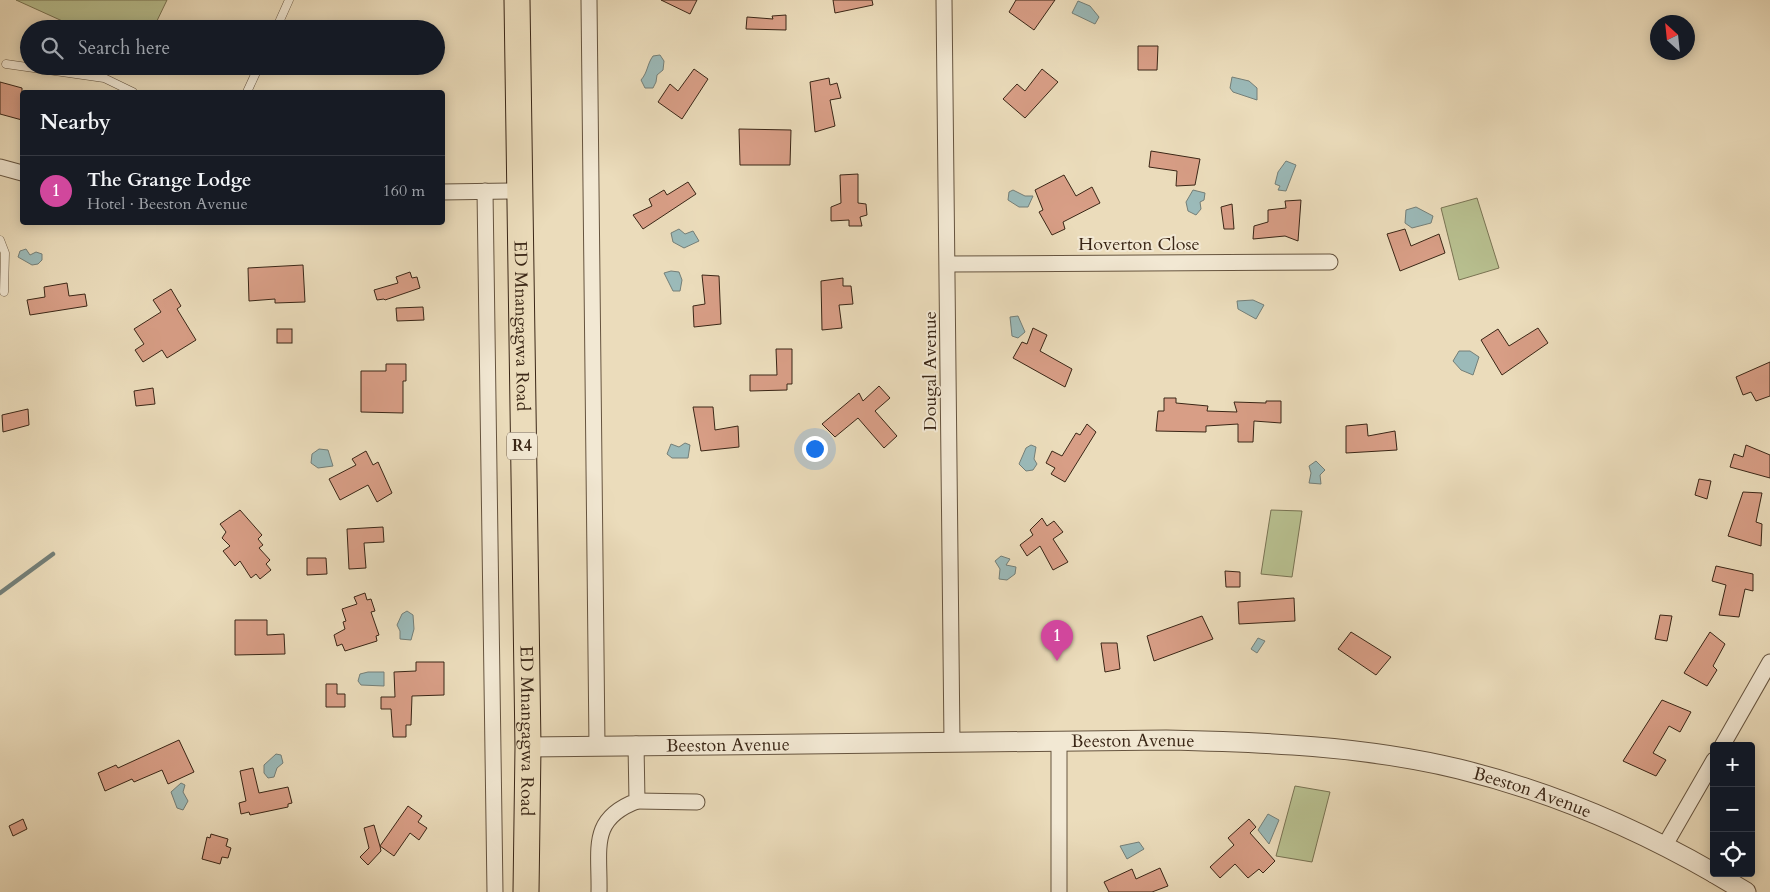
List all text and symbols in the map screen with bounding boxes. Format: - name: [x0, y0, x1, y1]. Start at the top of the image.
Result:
- north arrow: [1650, 15, 1695, 60]
- search box: [20, 20, 445, 75]
- icon: search: [38, 34, 66, 62]
- text: Search here: [78, 35, 170, 61]
- text: Nearby: [40, 108, 111, 137]
- text: The Grange Lodge: [87, 167, 252, 193]
- text: 1: [52, 180, 60, 202]
- text: 160 m: [383, 180, 425, 202]
- text: Hotel · Beeston Avenue: [87, 193, 248, 215]
- street label: Hoverton Close: [1078, 232, 1200, 257]
- street label: ED Mnangagwa Road: [508, 241, 536, 412]
- street label: Dougal Avenue: [918, 311, 943, 431]
- road number: R4: [507, 432, 537, 460]
- your location: [802, 436, 828, 462]
- pin: 1: [1041, 620, 1073, 661]
- street label: ED Mnangagwa Road: [514, 646, 541, 817]
- street label: Beeston Avenue: [1071, 727, 1195, 754]
- street label: Beeston Avenue: [666, 732, 790, 758]
- map controls: [1710, 742, 1755, 877]
- button: +: [1710, 742, 1755, 787]
- street label: Beeston Avenue: [1470, 761, 1595, 824]
- button: −: [1710, 787, 1755, 832]
- button: locate: [1710, 832, 1755, 877]

